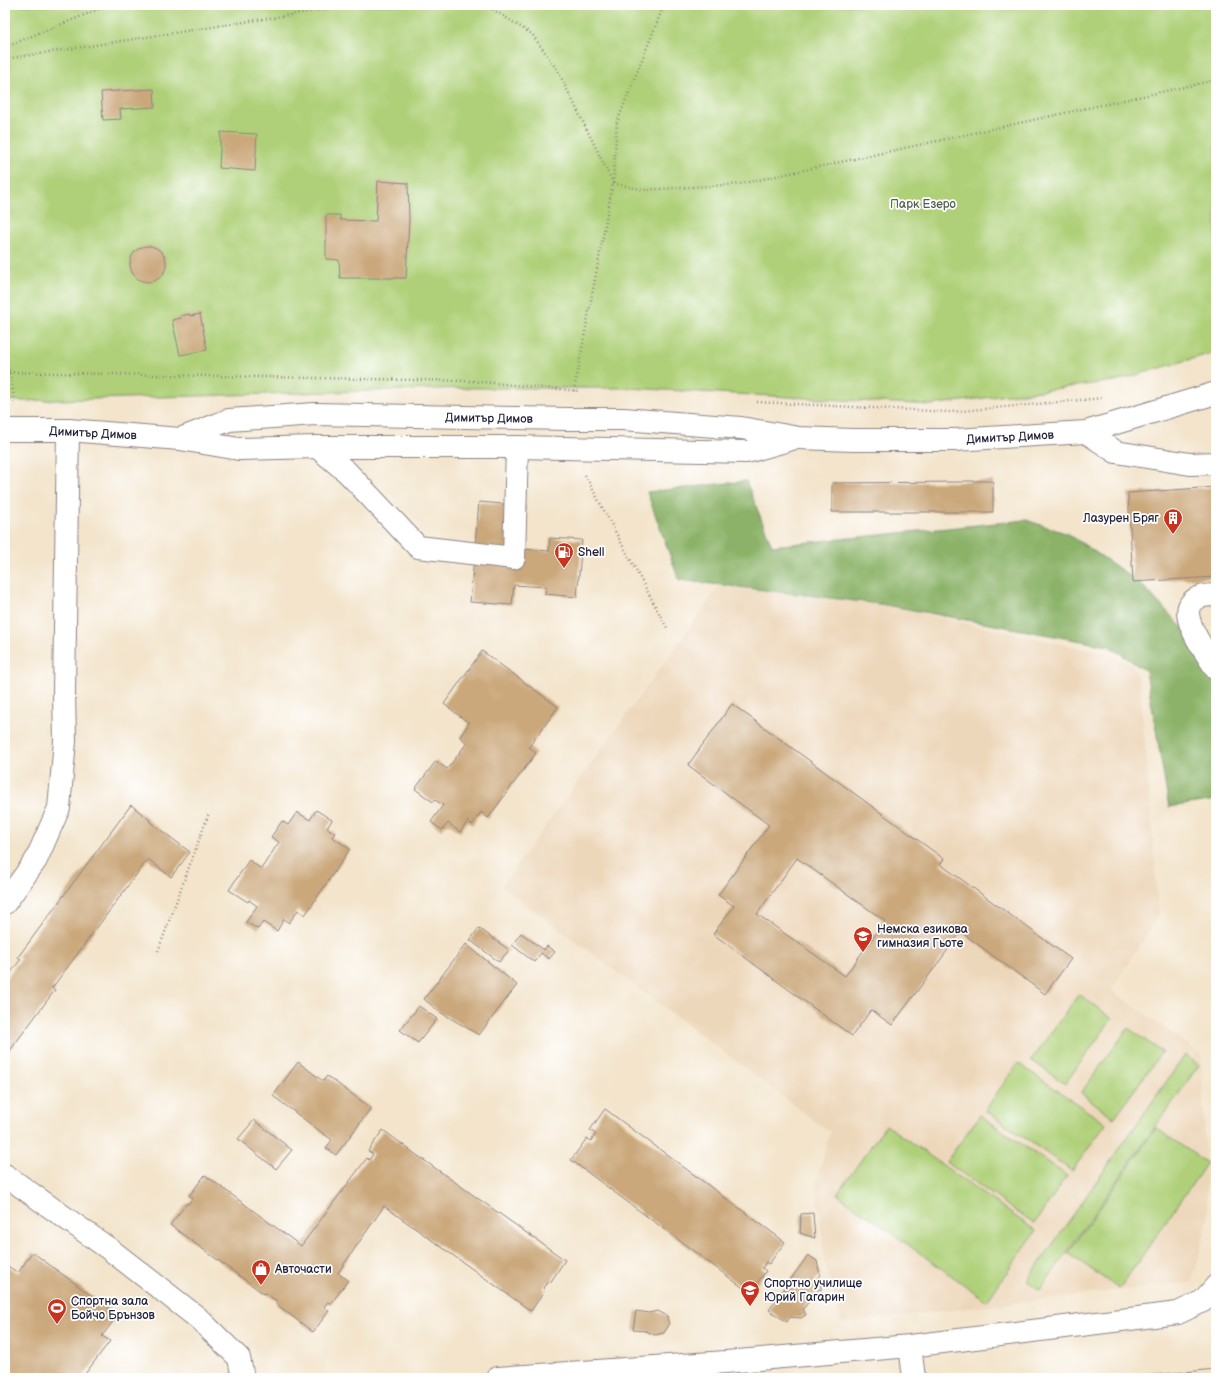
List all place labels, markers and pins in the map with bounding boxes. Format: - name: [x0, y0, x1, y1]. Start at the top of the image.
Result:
- building icon: Лазурен Бряг: [1162, 507, 1184, 535]
- place label: Лазурен Бряг: [1082, 511, 1159, 526]
- fuel station icon: Shell: [553, 541, 575, 569]
- place label: Shell: [578, 545, 604, 560]
- place label: Немска езикова гимназия Гьоте: [877, 922, 968, 951]
- school or university icon: Немска езикова гимназия Гьоте: [852, 925, 874, 953]
- shop icon: Авточасти: [250, 1258, 272, 1286]
- place label: Авточасти: [274, 1262, 332, 1277]
- place label: Спортно училище Юрий Гагарин: [764, 1276, 863, 1305]
- school or university icon: Спортно училище Юрий Гагарин: [739, 1279, 761, 1307]
- place label: Спортна зала Бойчо Брънзов: [71, 1294, 156, 1323]
- sports icon: Спортна зала Бойчо Брънзов: [46, 1297, 68, 1325]

